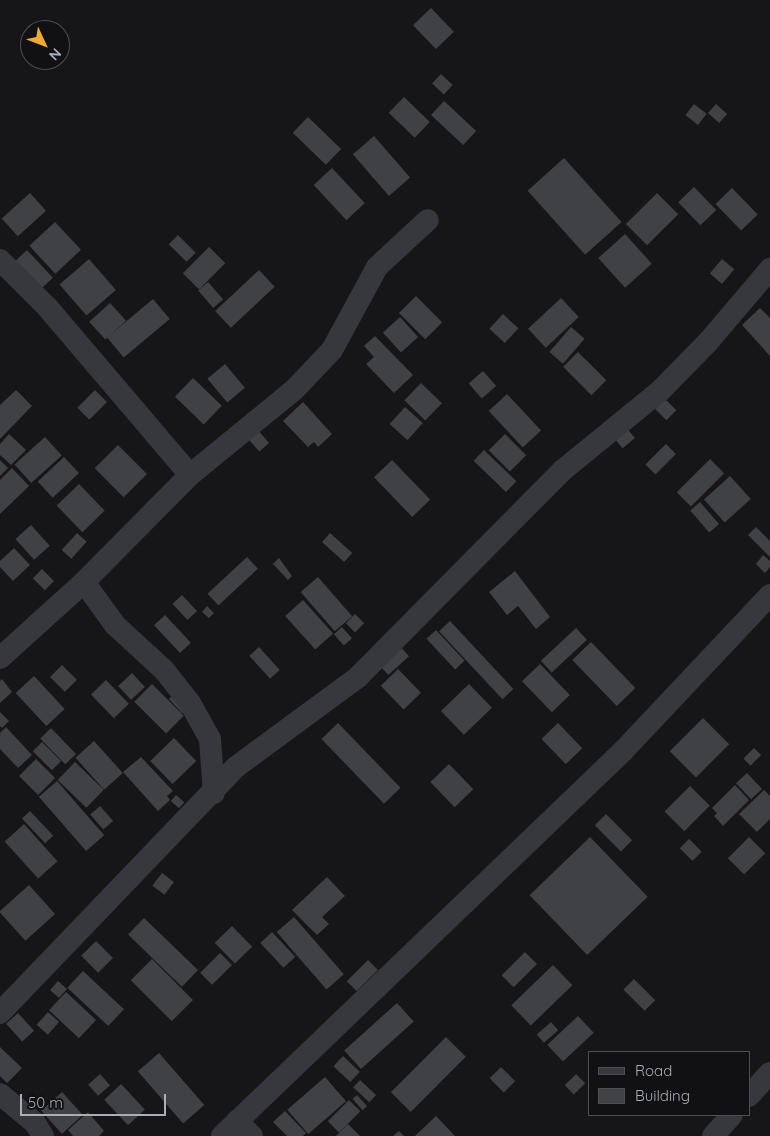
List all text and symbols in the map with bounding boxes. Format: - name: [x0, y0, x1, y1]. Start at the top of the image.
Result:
- north arrow: [20, 20, 70, 70]
- text: N: [45, 45, 65, 64]
- legend: [588, 1051, 750, 1116]
- text: Road: [635, 1061, 672, 1080]
- scale bar: [22, 1084, 169, 1116]
- text: Building: [635, 1086, 690, 1105]
- text: 50 m: [28, 1093, 63, 1112]

